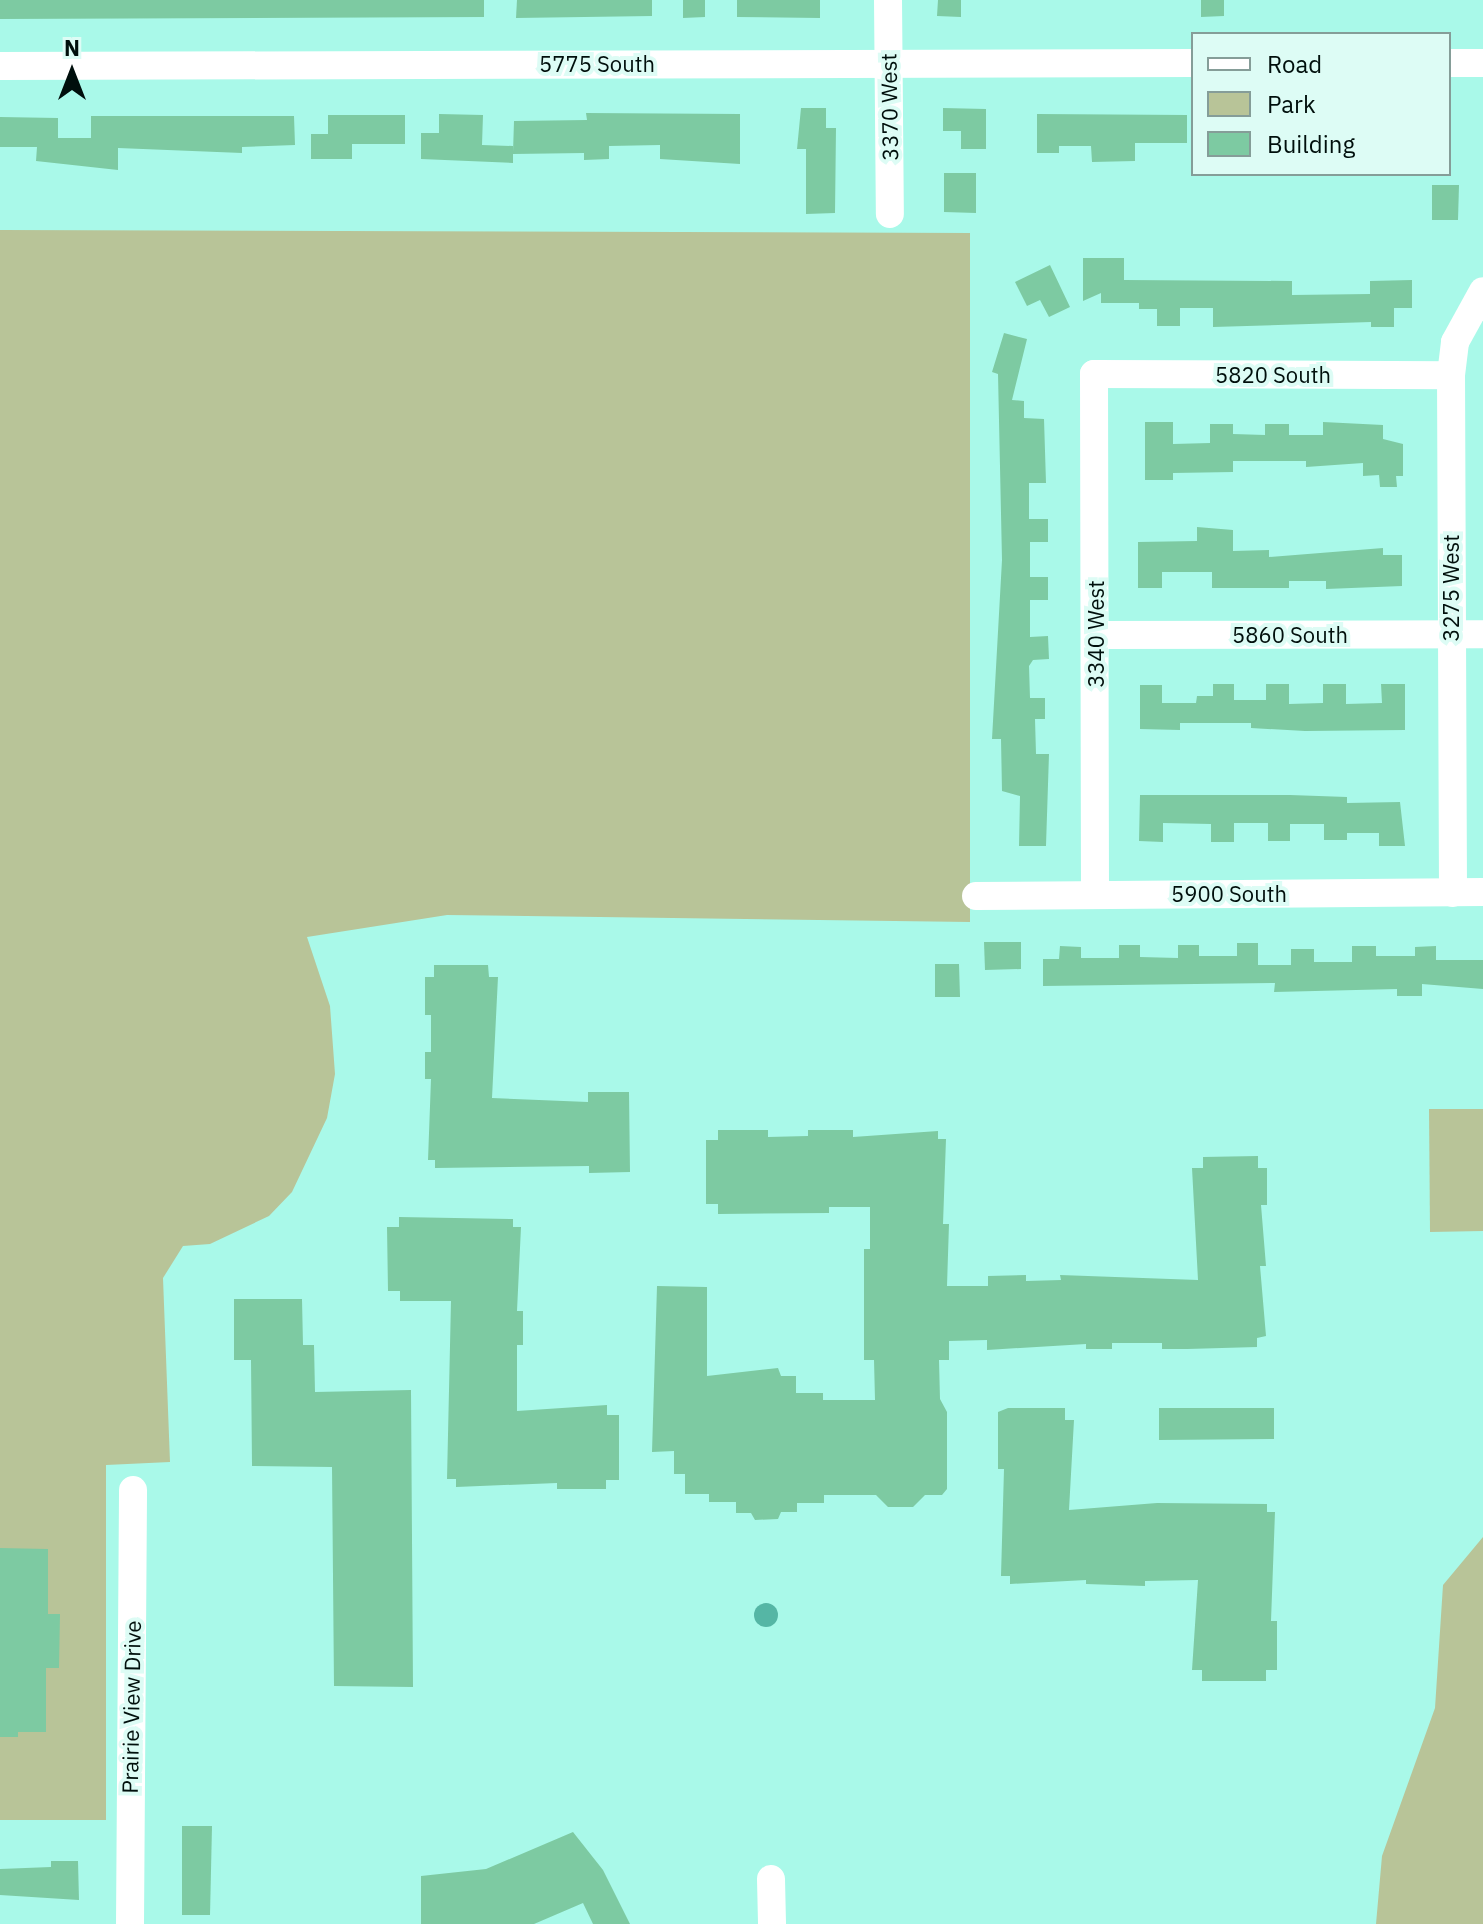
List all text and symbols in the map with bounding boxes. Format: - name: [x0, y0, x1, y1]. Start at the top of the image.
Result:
- north arrow: [32, 32, 112, 112]
- legend: [1191, 32, 1451, 176]
- text: N: [64, 33, 80, 62]
- text: Road: [1267, 48, 1322, 80]
- street label: 5775 South: [539, 51, 655, 77]
- street label: 3370 West: [875, 53, 903, 161]
- text: Park: [1267, 88, 1316, 120]
- text: Building: [1267, 128, 1355, 160]
- street label: 5820 South: [1215, 362, 1331, 388]
- street label: 3275 West: [1438, 534, 1464, 642]
- street label: 3340 West: [1083, 580, 1109, 688]
- street label: 5860 South: [1232, 622, 1348, 648]
- street label: 5900 South: [1171, 881, 1287, 907]
- street label: Prairie View Drive: [116, 1620, 146, 1794]

